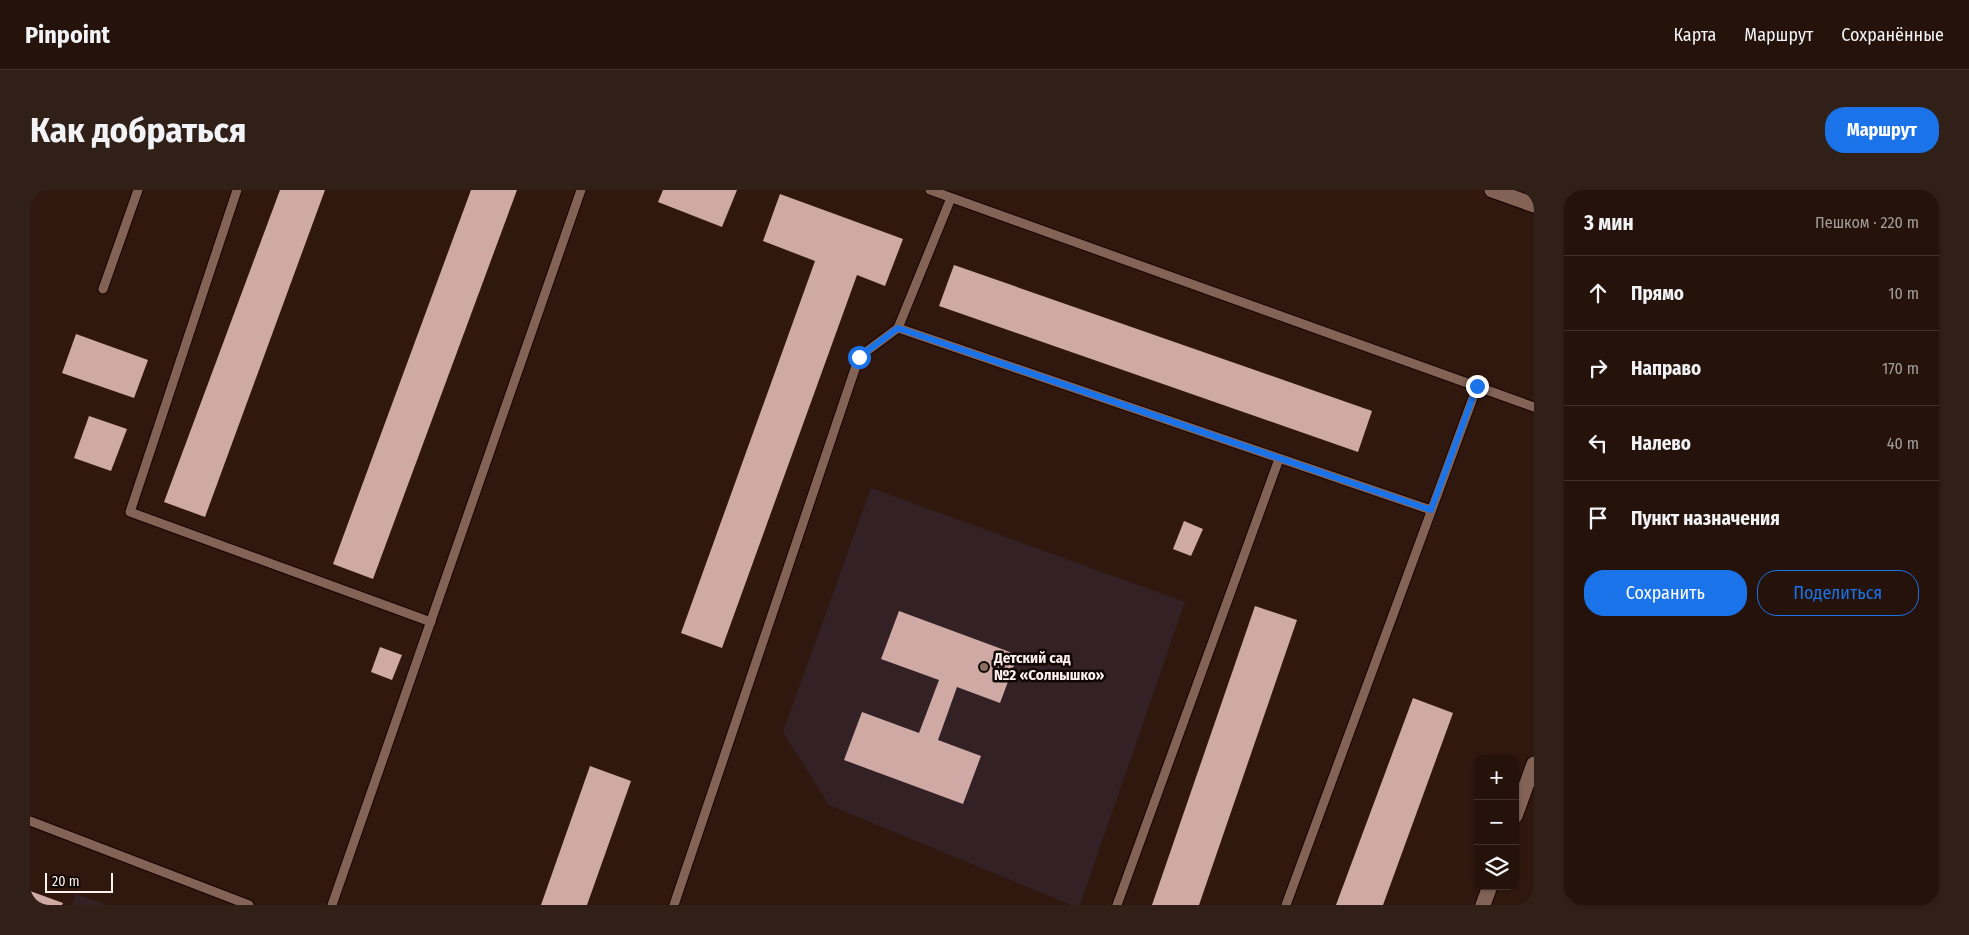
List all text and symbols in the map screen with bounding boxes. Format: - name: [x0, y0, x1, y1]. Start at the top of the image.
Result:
- text: Pinpoint: [25, 21, 110, 49]
- text: Карта: [1673, 24, 1716, 46]
- text: Маршрут: [1744, 24, 1813, 46]
- text: Сохранённые: [1841, 24, 1944, 46]
- button: Маршрут: [1825, 107, 1939, 153]
- text: Как добраться: [30, 109, 247, 151]
- text: 3 мин: [1584, 210, 1634, 236]
- text: Пешком · 220 m: [1815, 213, 1919, 232]
- icon: ahead: [1584, 279, 1612, 307]
- text: Прямо: [1631, 282, 1684, 305]
- text: 10 m: [1888, 284, 1919, 303]
- route start: [848, 346, 871, 369]
- icon: right: [1584, 354, 1612, 382]
- text: Направо: [1631, 357, 1701, 380]
- text: 170 m: [1882, 359, 1919, 378]
- route end: [1466, 375, 1489, 398]
- icon: left: [1584, 429, 1612, 457]
- text: Налево: [1631, 432, 1691, 455]
- text: 40 m: [1887, 434, 1919, 453]
- icon: arrive: [1584, 504, 1612, 532]
- text: Пункт назначения: [1631, 507, 1780, 530]
- button: Сохранить: [1584, 570, 1747, 616]
- button: Поделиться: [1757, 570, 1919, 616]
- place label: Детский сад №2 «Солнышко»: [993, 649, 1104, 684]
- marker: Детский сад №2 «Солнышко»: [978, 661, 990, 673]
- map controls: [1474, 755, 1519, 890]
- button: +: [1474, 755, 1519, 800]
- button: −: [1474, 800, 1519, 845]
- button: layers: [1474, 845, 1519, 890]
- scale bar: [45, 870, 112, 893]
- text: 20 m: [52, 873, 80, 890]

